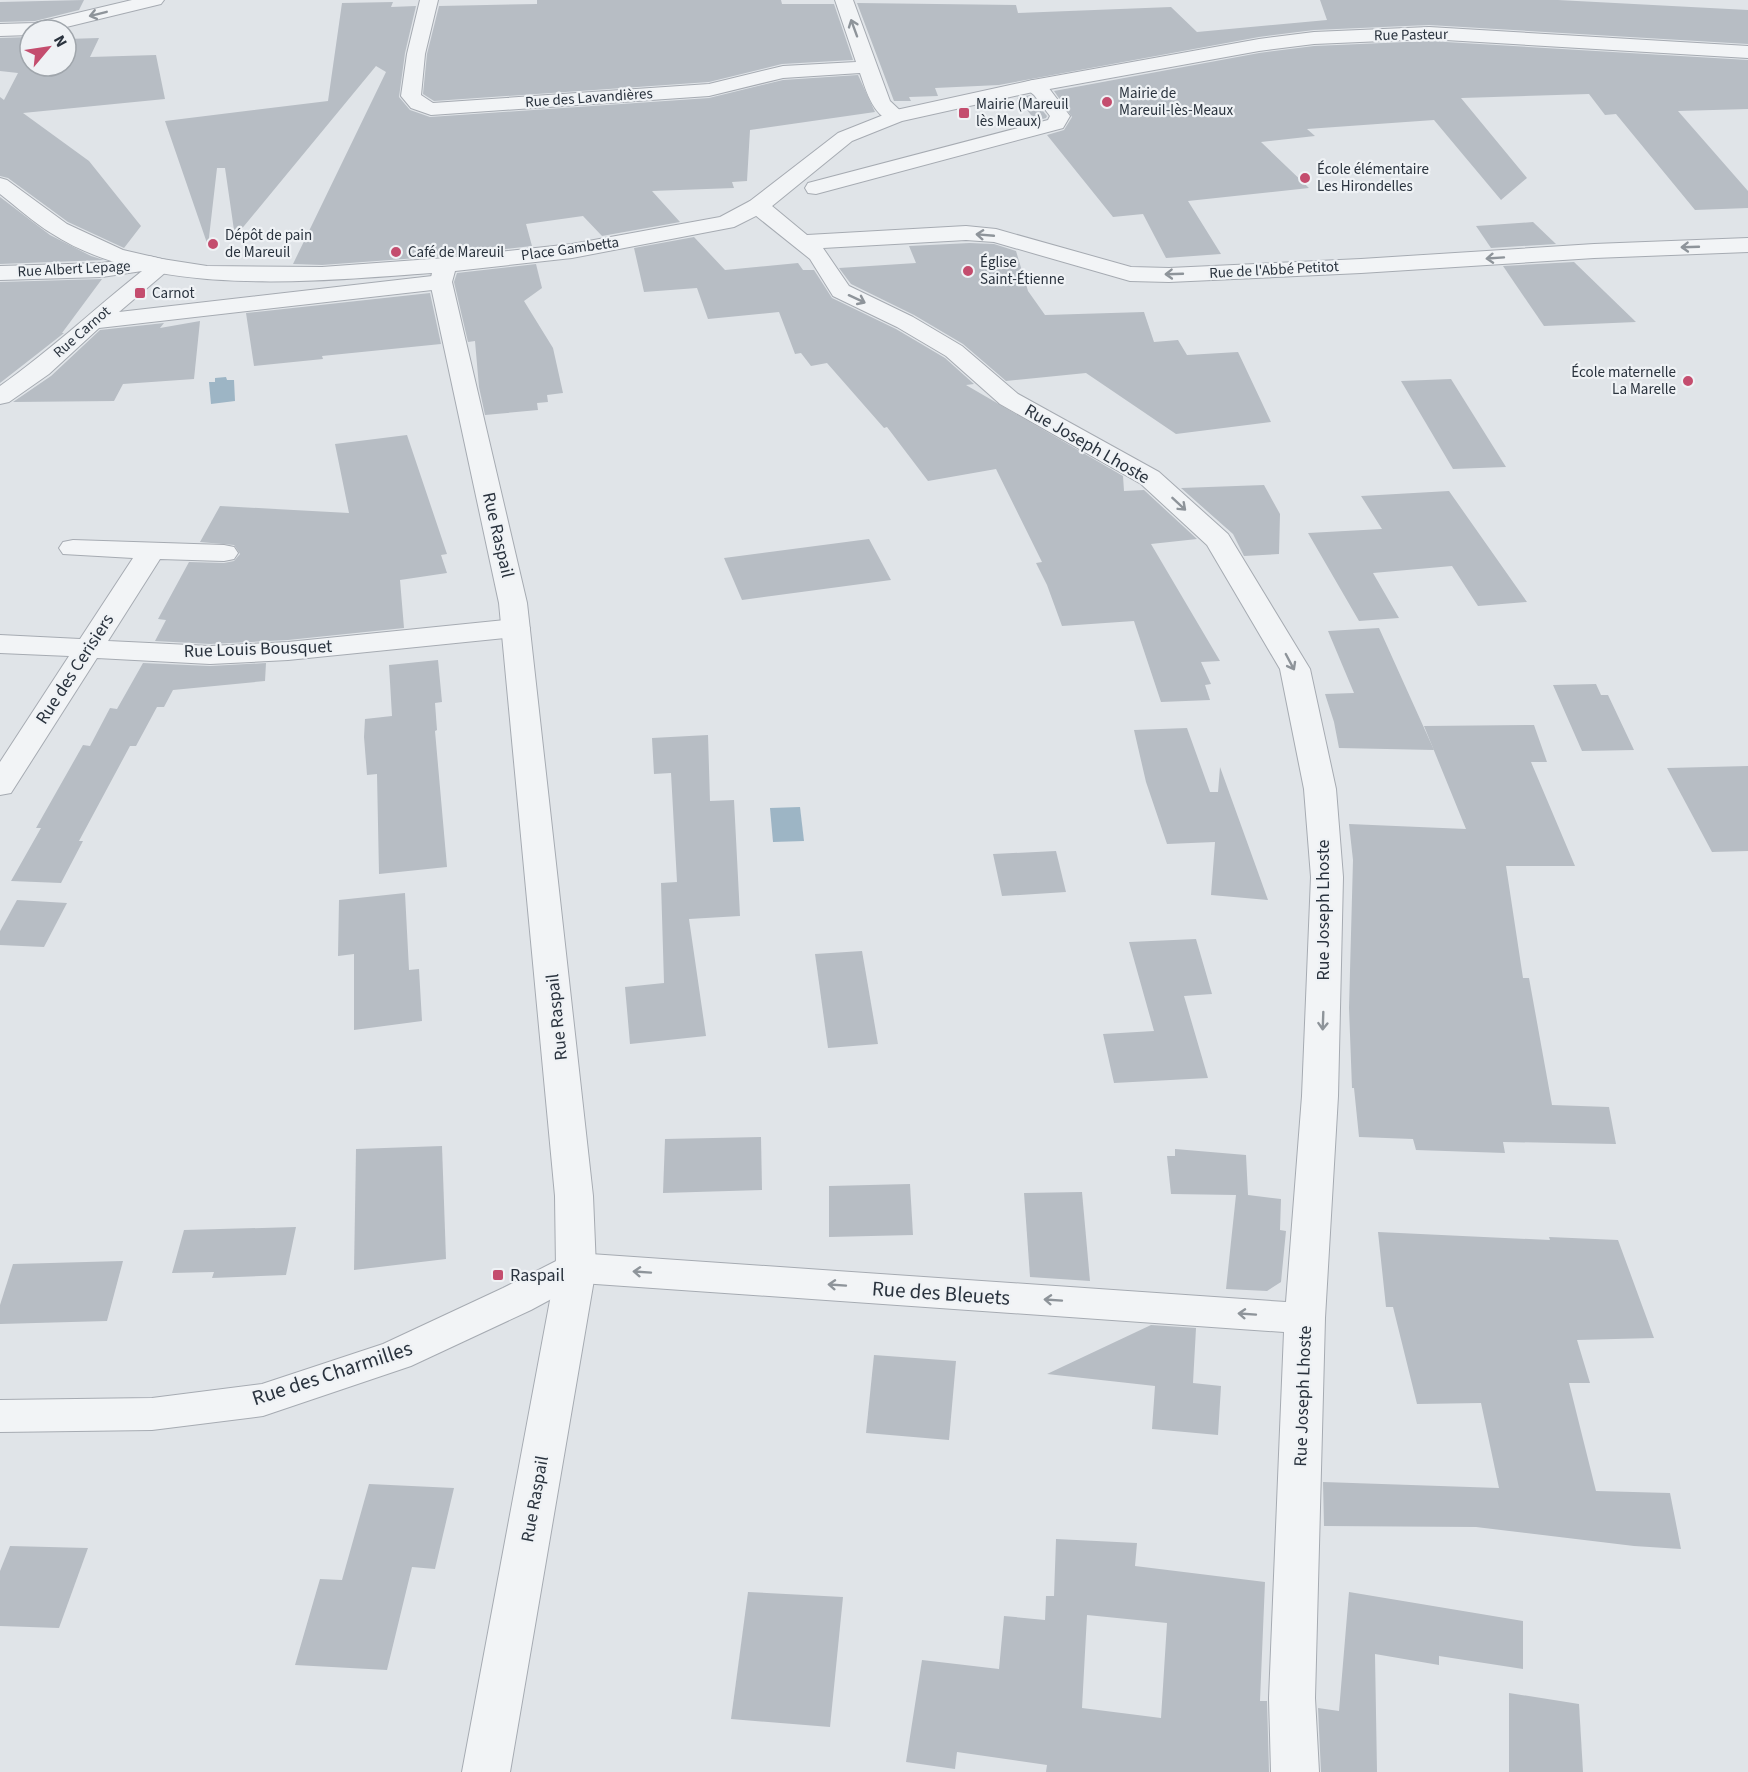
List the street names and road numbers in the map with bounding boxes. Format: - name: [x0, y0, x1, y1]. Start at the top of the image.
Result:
- street label: Rue Pasteur: [1374, 24, 1449, 46]
- street label: Rue des Lavandières: [525, 83, 653, 113]
- street label: Place Gambetta: [520, 232, 620, 266]
- street label: Rue Albert Lepage: [17, 256, 131, 282]
- street label: Rue de l'Abbé Petitot: [1209, 256, 1339, 284]
- street label: Rue Carnot: [49, 301, 115, 363]
- street label: Rue Joseph Lhoste: [1020, 398, 1154, 490]
- street label: Rue Raspail: [476, 490, 520, 580]
- street label: Rue des Cerisiers: [30, 609, 120, 729]
- street label: Rue Louis Bousquet: [183, 634, 333, 664]
- street label: Rue Joseph Lhoste: [1311, 839, 1336, 980]
- street label: Rue Raspail: [540, 972, 574, 1062]
- street label: Rue des Bleuets: [871, 1273, 1011, 1313]
- street label: Rue Joseph Lhoste: [1288, 1325, 1318, 1467]
- street label: Rue des Charmilles: [248, 1333, 416, 1413]
- street label: Rue Raspail: [515, 1454, 555, 1544]

